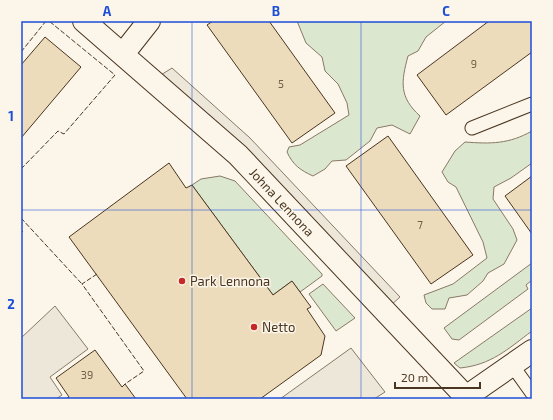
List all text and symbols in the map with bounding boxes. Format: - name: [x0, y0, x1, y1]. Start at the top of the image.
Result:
- text: A: [103, 3, 112, 19]
- text: B: [272, 3, 280, 19]
- text: C: [442, 3, 450, 19]
- house number: 9: [471, 57, 477, 70]
- house number: 5: [278, 77, 284, 90]
- text: 1: [8, 108, 14, 124]
- street label: Johna Lennona: [246, 164, 318, 240]
- house number: 7: [417, 218, 423, 231]
- place label: Park Lennona: [190, 273, 270, 289]
- marker: Park Lennona: [177, 276, 187, 286]
- text: 2: [7, 296, 15, 312]
- place label: Netto: [262, 319, 295, 335]
- marker: Netto: [249, 322, 259, 332]
- scale bar: [395, 364, 480, 390]
- house number: 39: [81, 368, 93, 381]
- text: 20 m: [401, 370, 428, 384]

